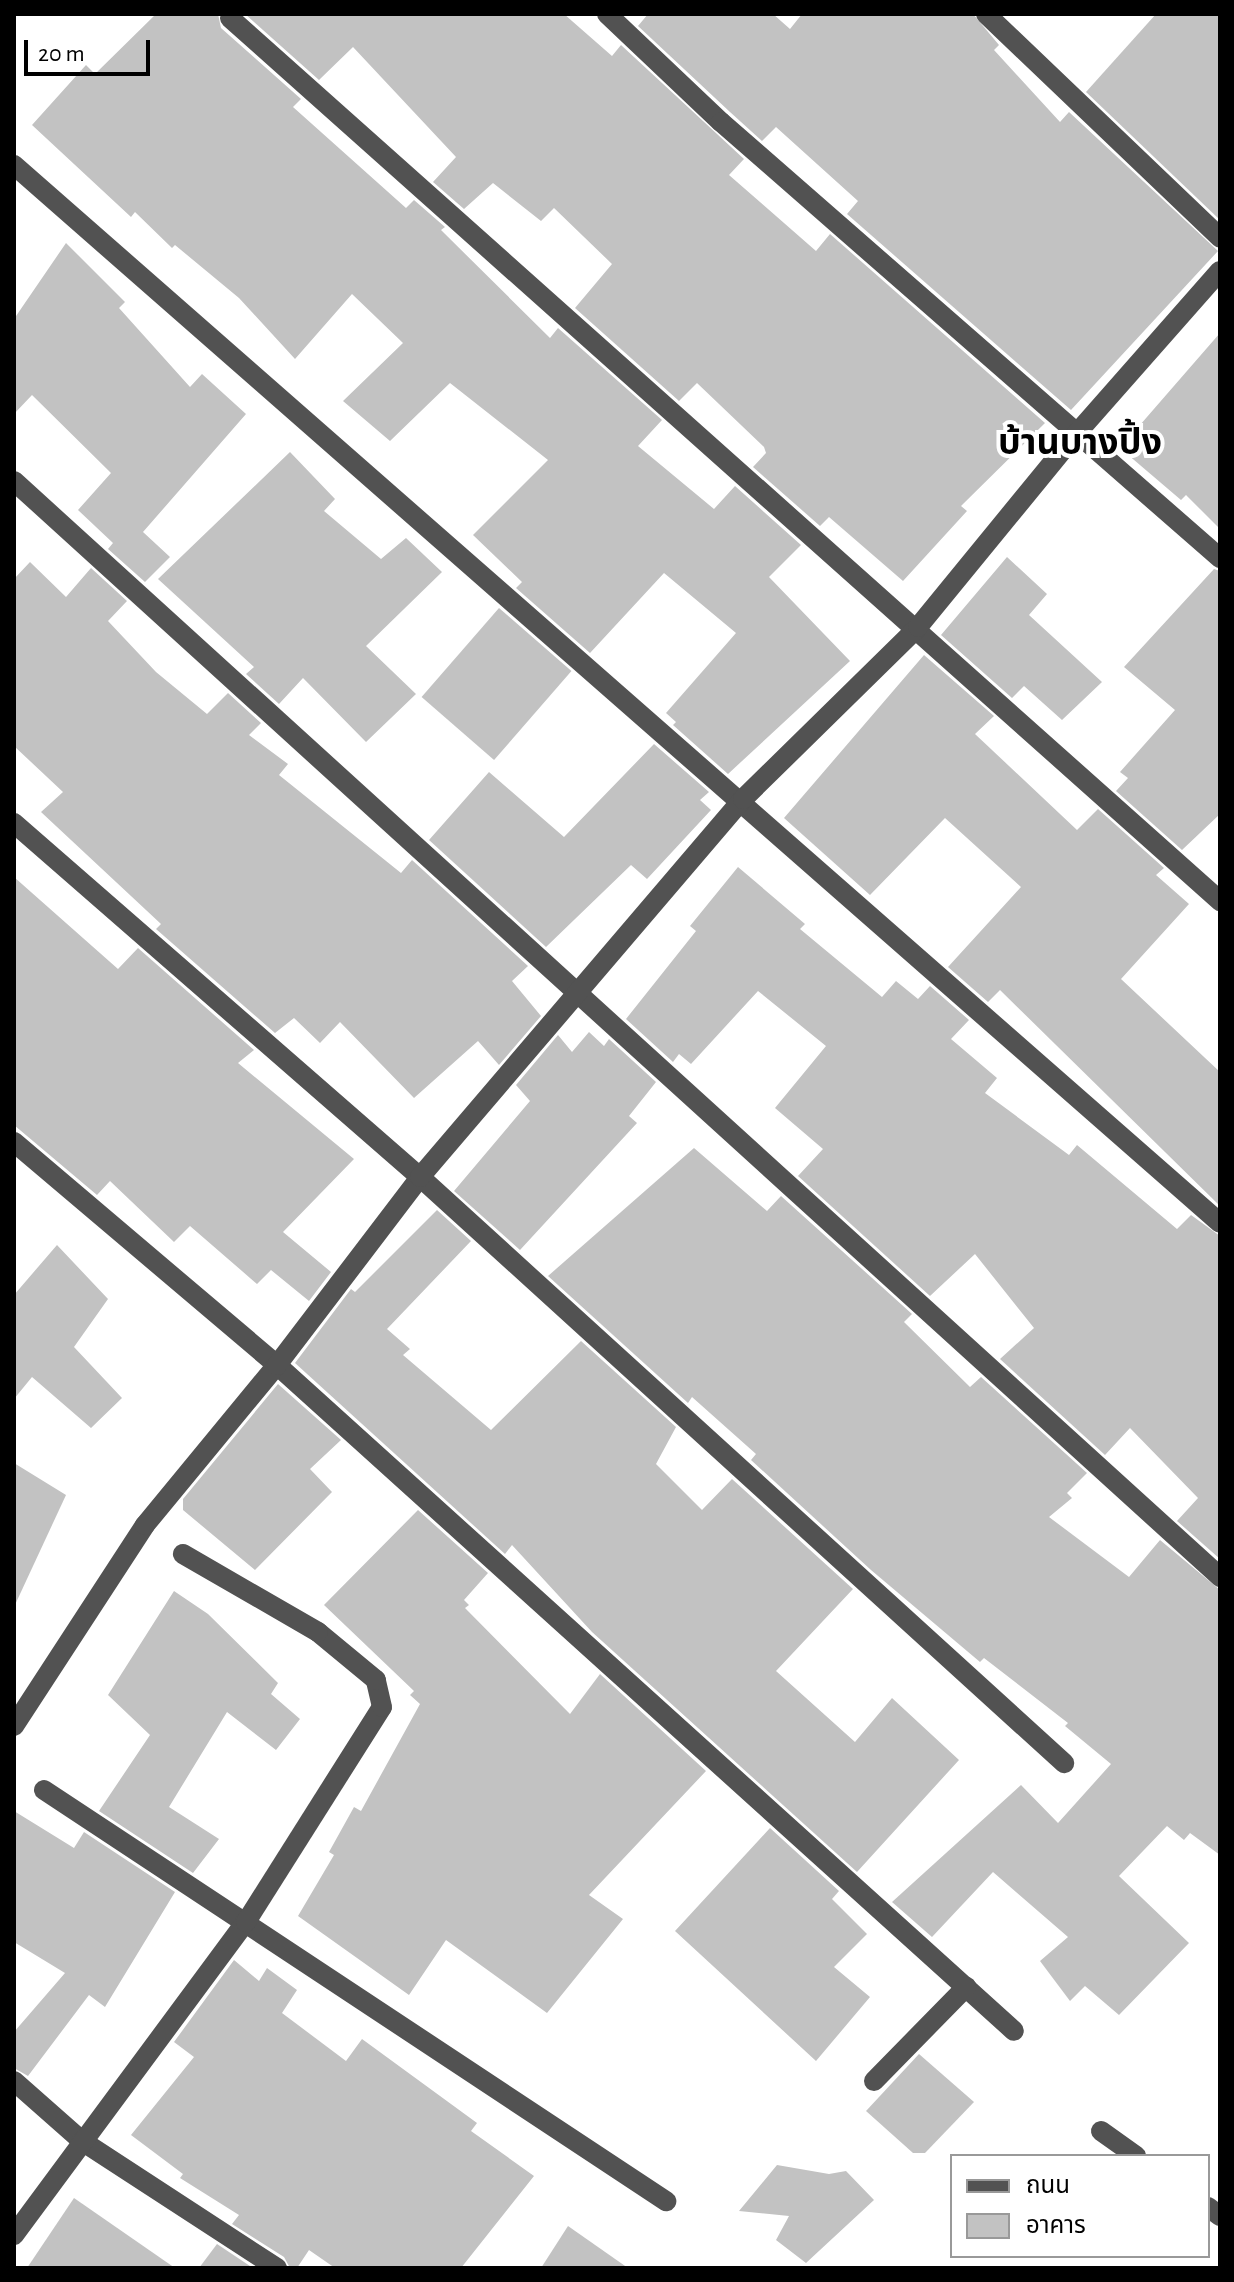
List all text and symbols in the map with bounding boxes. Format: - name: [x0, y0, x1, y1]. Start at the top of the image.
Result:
- scale bar: [28, 24, 154, 74]
- text: 20 m: [38, 42, 85, 66]
- district label: บ้านบางปิ้ง: [998, 422, 1162, 466]
- legend: [950, 2154, 1210, 2258]
- text: ถนน: [1026, 2174, 1070, 2198]
- text: อาคาร: [1026, 2214, 1086, 2238]

